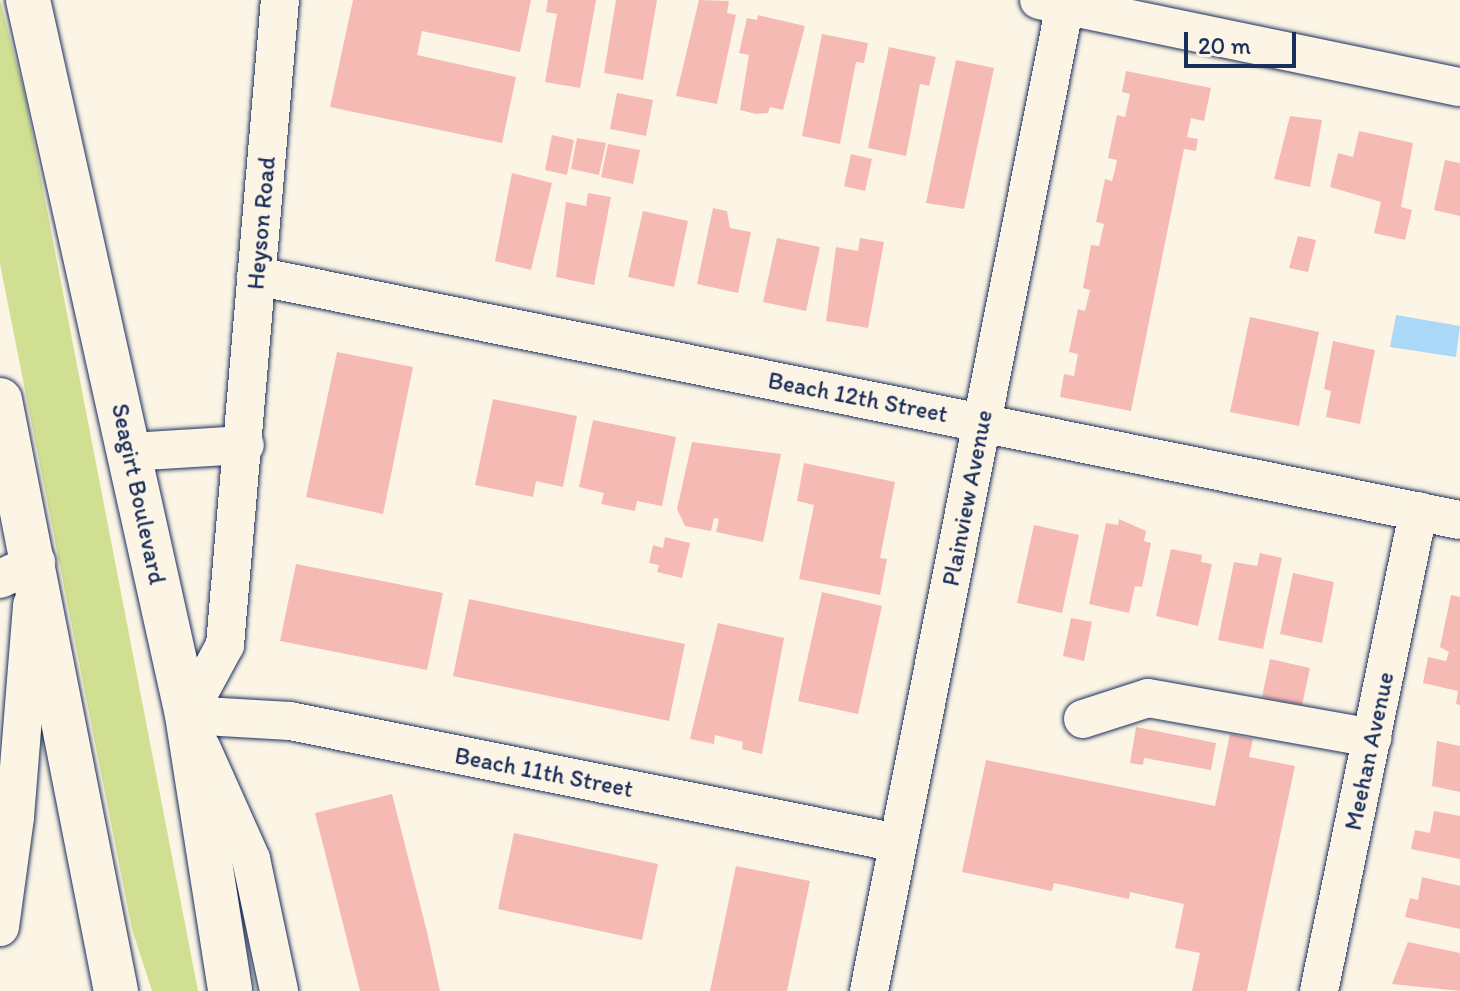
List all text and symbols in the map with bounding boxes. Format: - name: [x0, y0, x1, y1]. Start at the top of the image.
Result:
- scale bar: [1188, 16, 1300, 66]
- text: 20 m: [1198, 31, 1251, 60]
- street label: Heyson Road: [241, 156, 281, 290]
- street label: Beach 12th Street: [766, 366, 950, 428]
- street label: Seagirt Boulevard: [106, 401, 172, 587]
- street label: Plainview Avenue: [936, 408, 998, 588]
- street label: Meehan Avenue: [1338, 670, 1400, 832]
- street label: Beach 11th Street: [453, 741, 635, 803]

